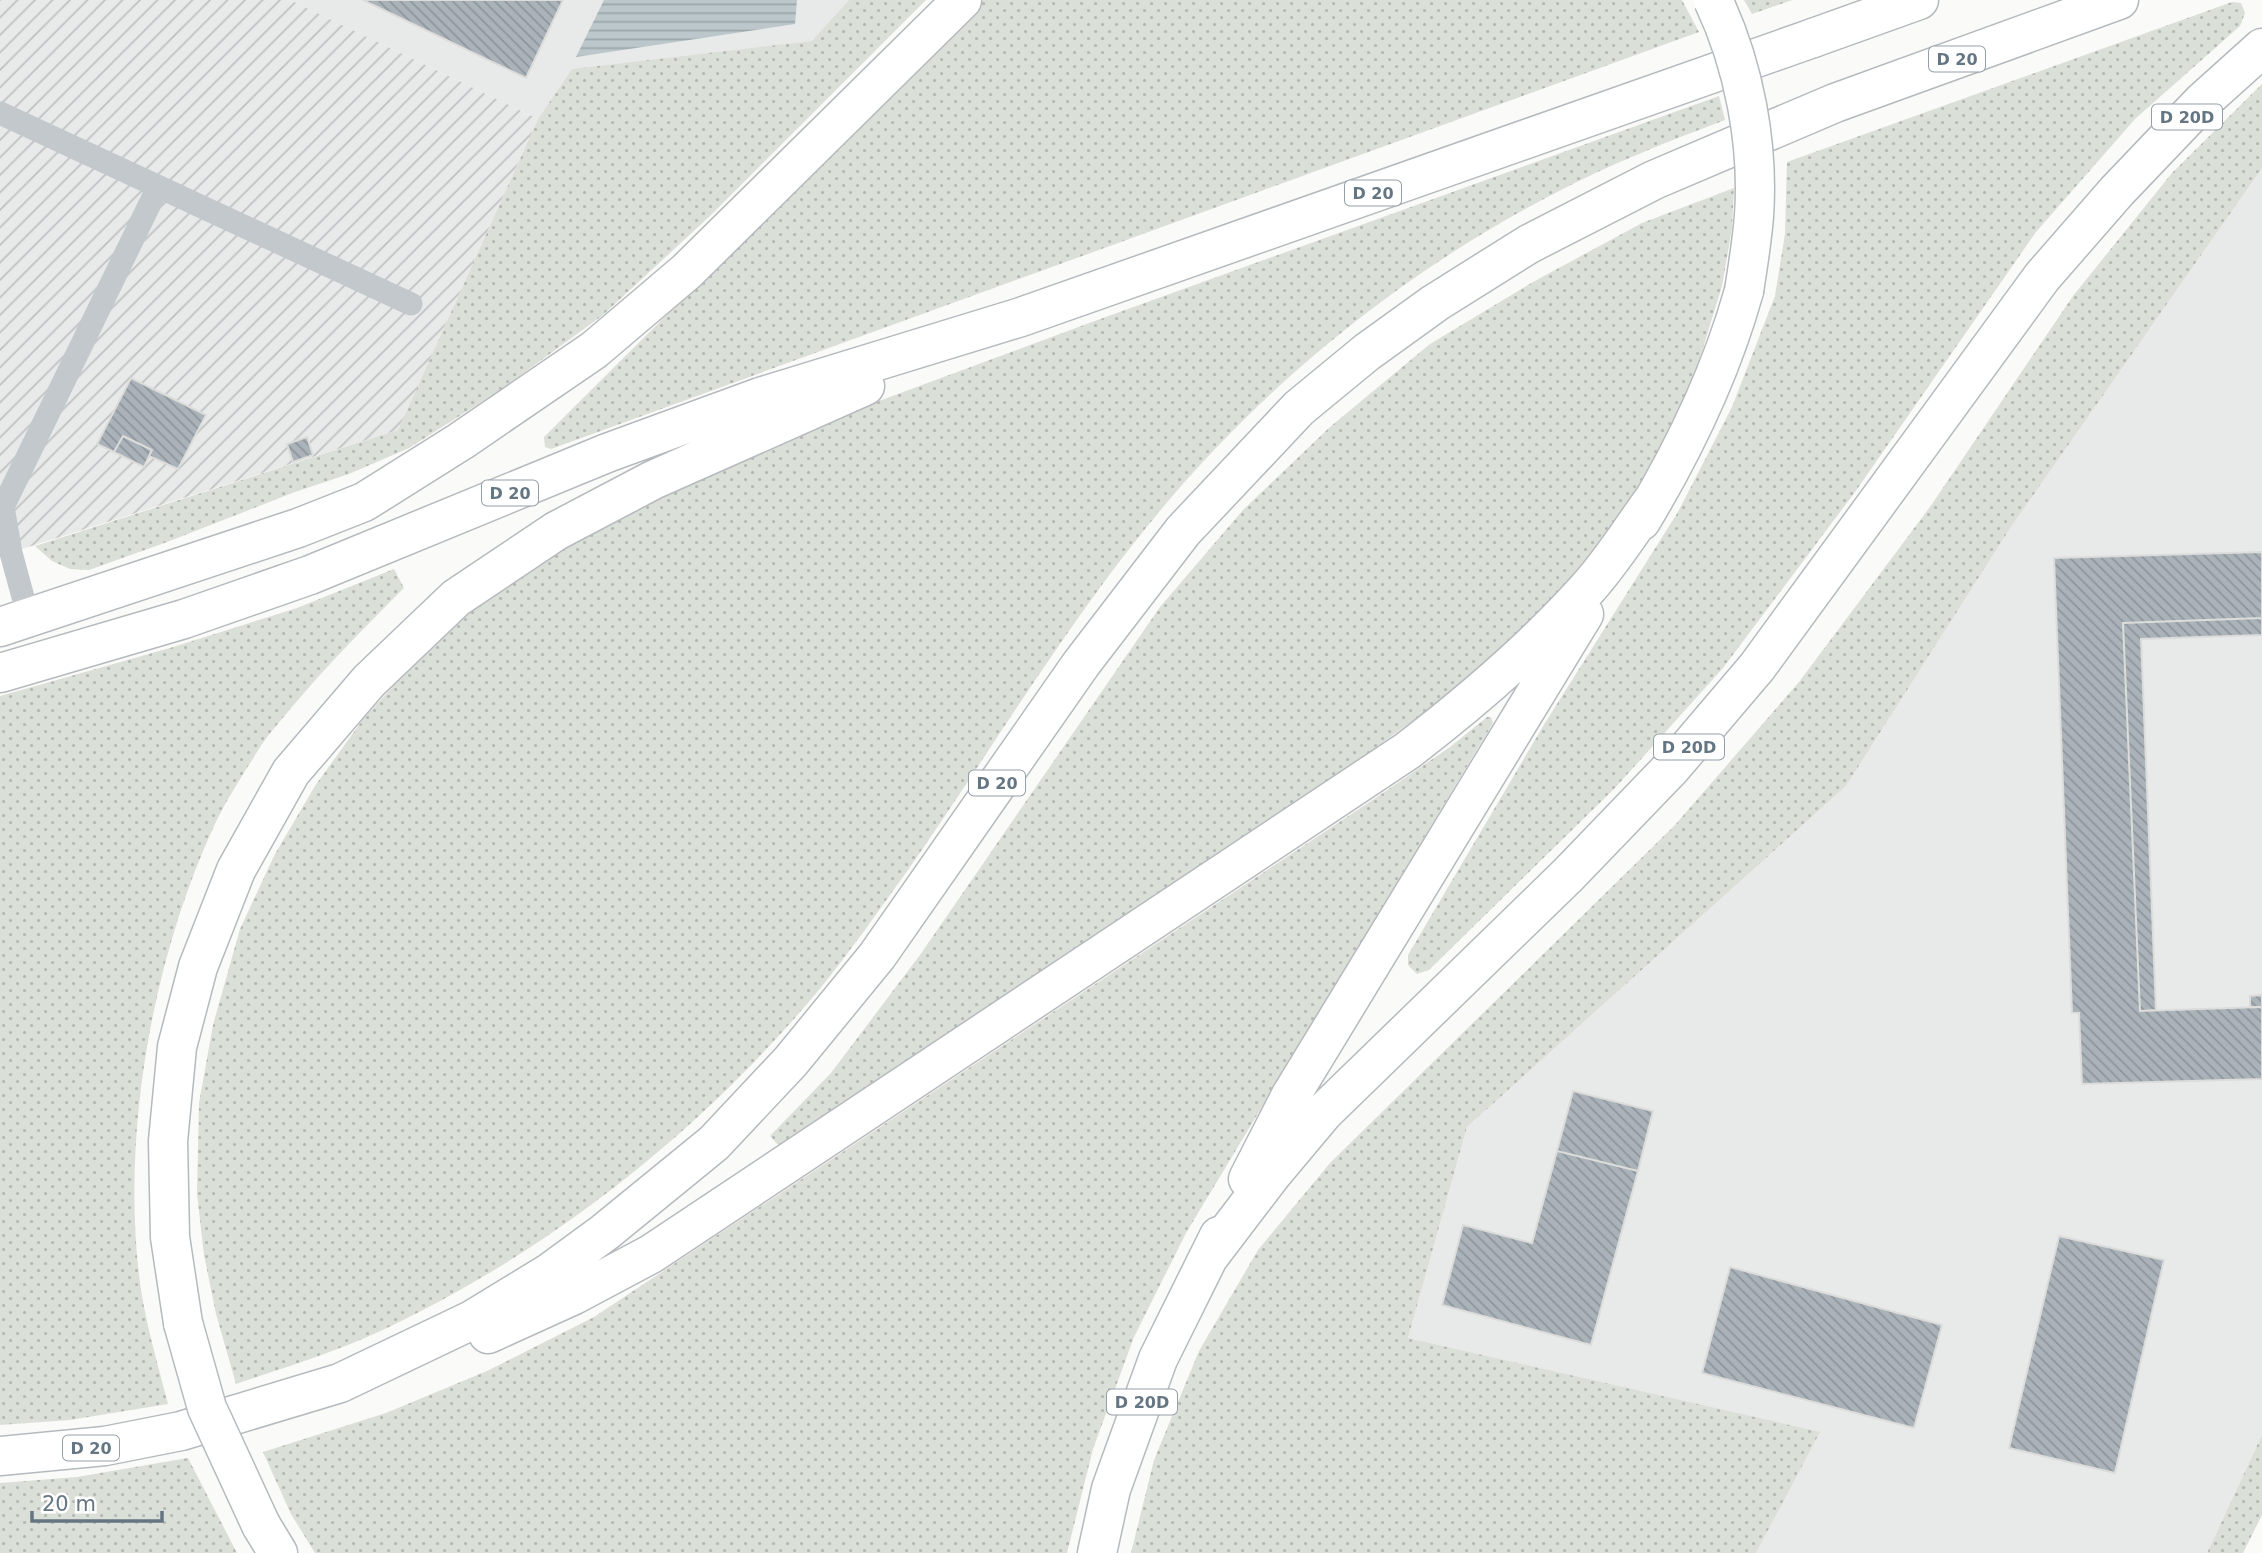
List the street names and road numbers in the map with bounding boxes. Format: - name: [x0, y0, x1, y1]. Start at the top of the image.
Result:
- road number: D 20: [1929, 46, 1985, 72]
- road number: D 20D: [2152, 105, 2222, 130]
- road number: D 20: [1345, 181, 1401, 206]
- road number: D 20: [482, 480, 538, 506]
- road number: D 20D: [1654, 734, 1724, 760]
- road number: D 20: [969, 770, 1025, 796]
- road number: D 20D: [1107, 1390, 1177, 1414]
- road number: D 20: [63, 1436, 119, 1460]

